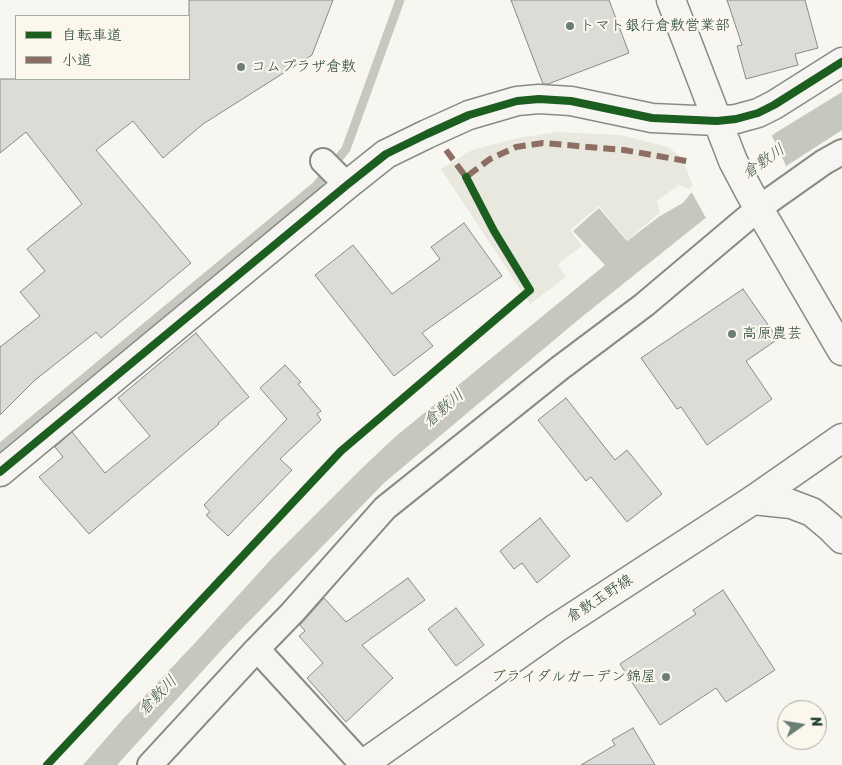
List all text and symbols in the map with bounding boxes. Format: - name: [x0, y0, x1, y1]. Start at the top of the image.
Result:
- legend: [15, 15, 190, 80]
- place label: トマト銀行倉敷営業部: [580, 17, 730, 35]
- marker: トマト銀行倉敷営業部: [564, 20, 576, 32]
- text: 自転車道: [62, 22, 122, 48]
- text: 小道: [62, 47, 92, 73]
- place label: コムプラザ倉敷: [251, 58, 356, 76]
- marker: コムプラザ倉敷: [235, 61, 247, 73]
- water label: 倉敷川: [739, 140, 789, 184]
- place label: 高原農芸: [742, 325, 802, 343]
- marker: 高原農芸: [726, 328, 738, 340]
- water label: 倉敷川: [420, 386, 468, 432]
- street label: 倉敷玉野線: [564, 571, 636, 627]
- place label: ブライダルガーデン錦屋: [491, 668, 656, 686]
- marker: ブライダルガーデン錦屋: [660, 671, 672, 683]
- water label: 倉敷川: [134, 672, 182, 720]
- north arrow: [777, 700, 827, 750]
- text: N: [803, 714, 829, 729]

